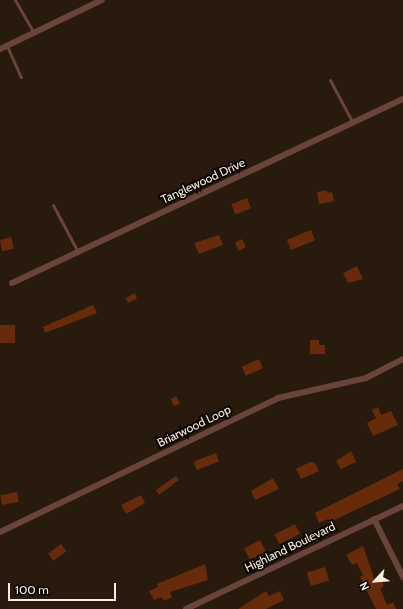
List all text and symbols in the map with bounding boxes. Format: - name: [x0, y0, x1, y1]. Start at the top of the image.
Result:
- street label: Tanglewood Drive: [159, 155, 247, 207]
- street label: Briarwood Loop: [155, 402, 233, 450]
- street label: Highland Boulevard: [242, 519, 338, 575]
- north arrow: [355, 561, 395, 601]
- scale bar: [10, 575, 118, 601]
- text: N: [356, 580, 372, 593]
- text: 100 m: [15, 582, 49, 597]

